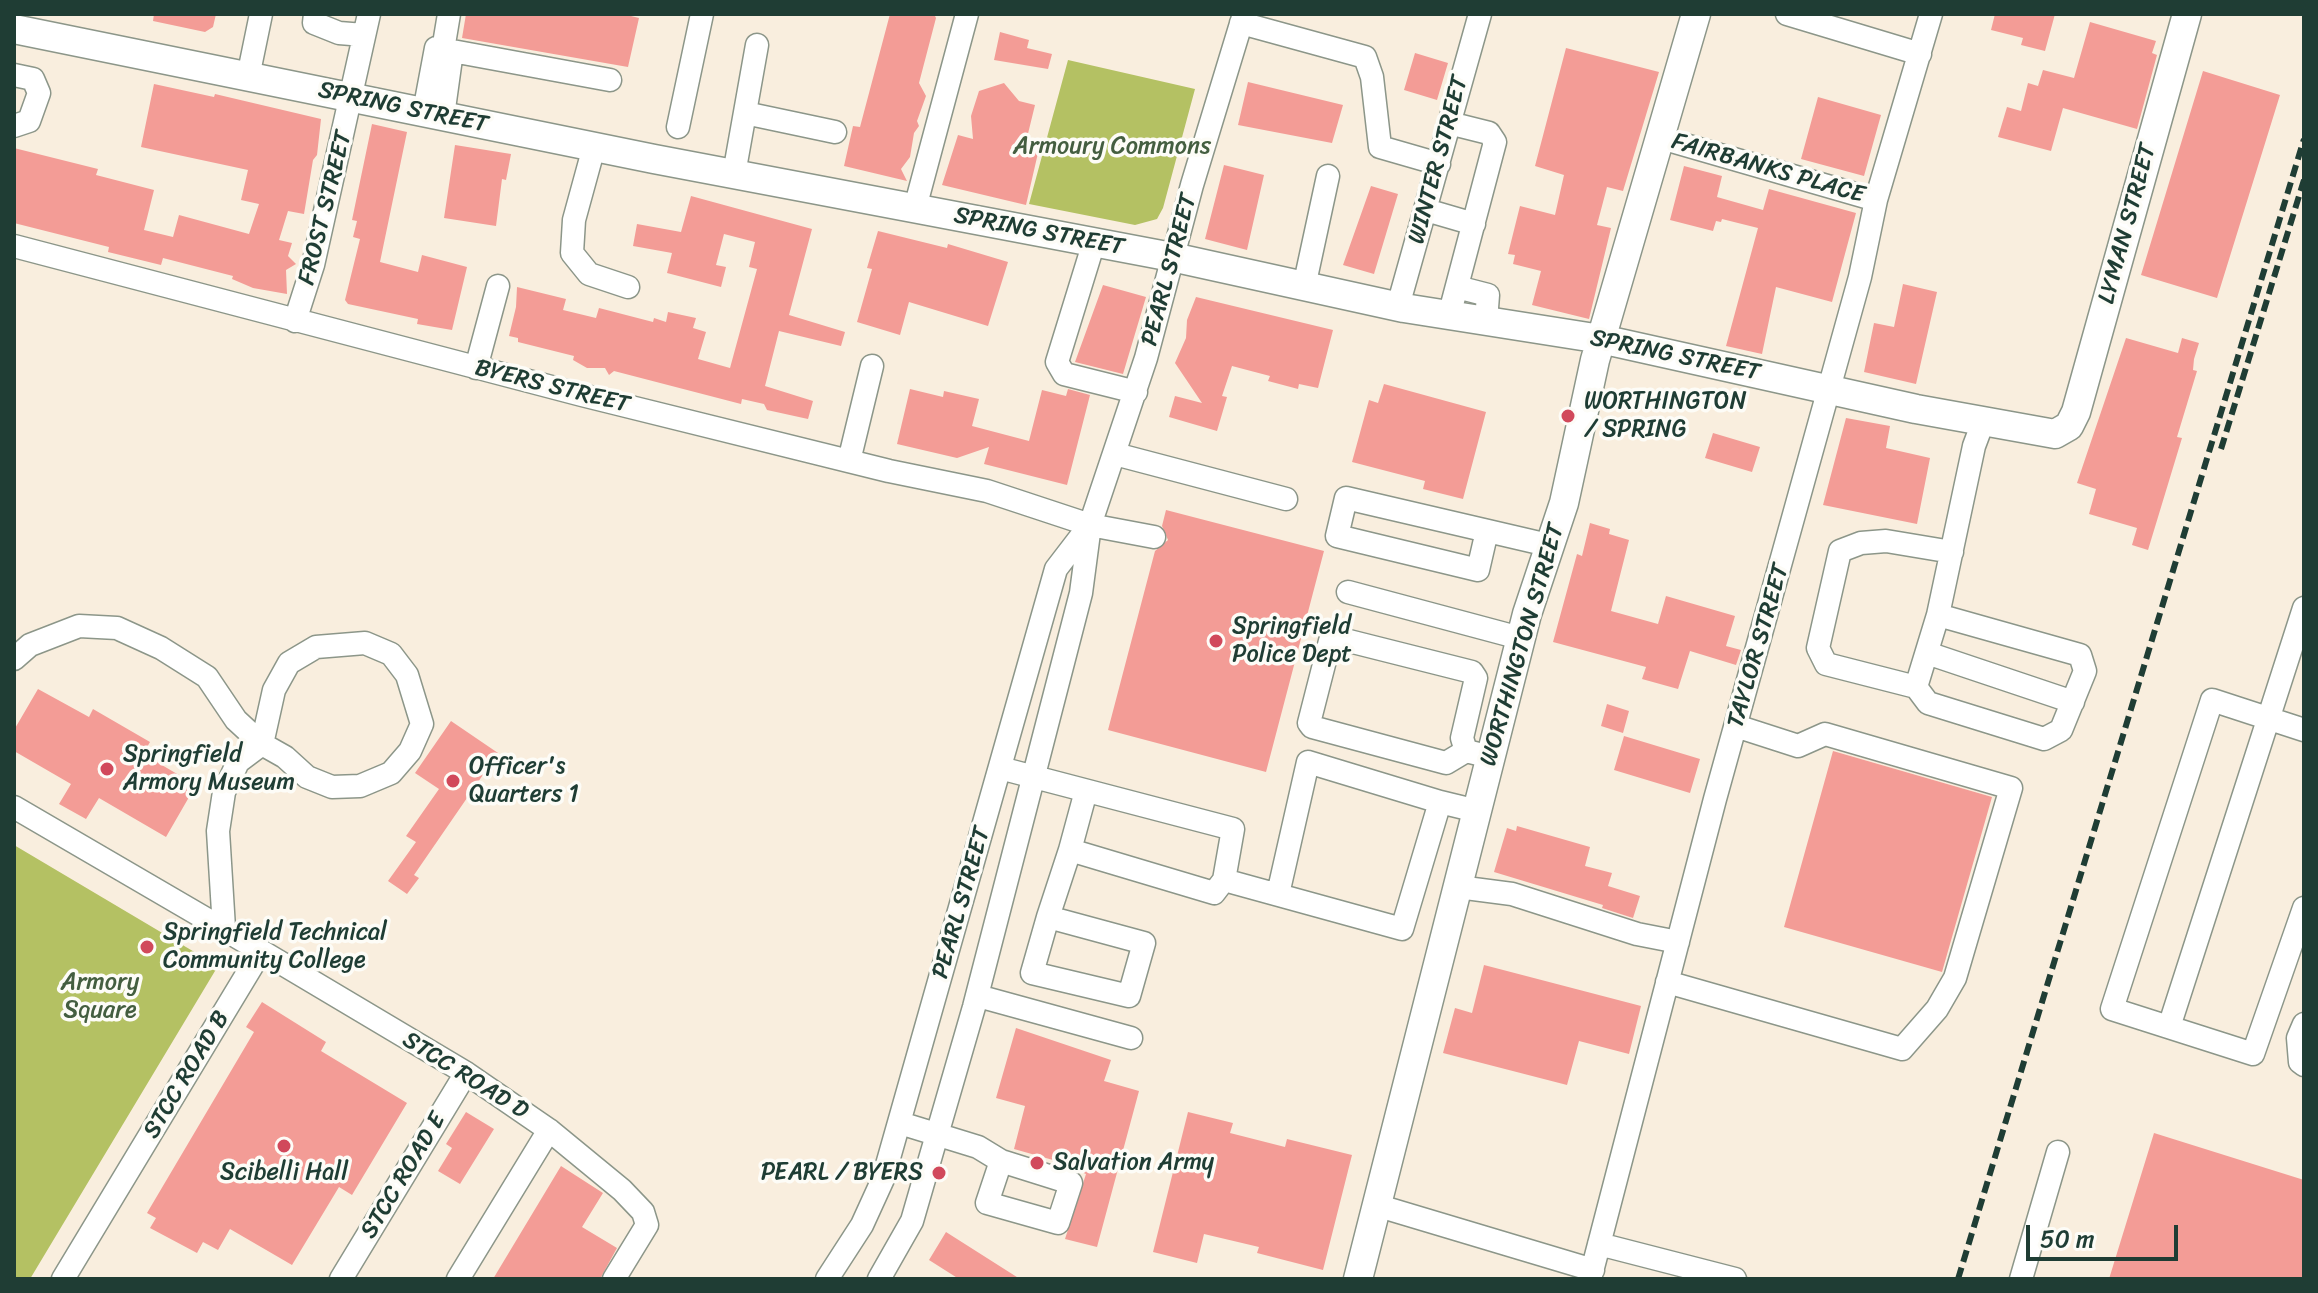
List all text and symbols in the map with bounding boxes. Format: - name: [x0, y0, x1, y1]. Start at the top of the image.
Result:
- street label: WINTER STREET: [1403, 73, 1475, 247]
- street label: SPRING STREET: [315, 76, 491, 140]
- street label: FROST STREET: [293, 128, 359, 288]
- street label: FAIRBANKS PLACE: [1668, 128, 1868, 210]
- park label: Armoury Commons: [1013, 133, 1211, 161]
- street label: LYMAN STREET: [2093, 141, 2163, 307]
- street label: PEARL STREET: [1136, 191, 1204, 349]
- street label: SPRING STREET: [951, 201, 1127, 263]
- street label: SPRING STREET: [1587, 324, 1763, 388]
- street label: BYERS STREET: [472, 354, 632, 420]
- place label: WORTHINGTON / SPRING: [1584, 388, 1747, 444]
- marker: WORTHINGTON / SPRING: [1559, 407, 1577, 425]
- street label: WORTHINGTON STREET: [1475, 520, 1571, 770]
- street label: TAYLOR STREET: [1722, 561, 1796, 731]
- place label: Springfield Police Dept: [1232, 613, 1352, 669]
- marker: Springfield Police Dept: [1207, 632, 1225, 650]
- place label: Springfield Armory Museum: [123, 741, 295, 797]
- place label: Officer's Quarters 1: [469, 753, 579, 809]
- marker: Springfield Armory Museum: [98, 760, 116, 778]
- marker: Officer's Quarters 1: [444, 772, 462, 790]
- street label: PEARL STREET: [927, 824, 997, 982]
- place label: Springfield Technical Community College: [163, 919, 387, 975]
- marker: Springfield Technical Community College: [138, 938, 156, 956]
- park label: Armory Square: [61, 969, 139, 1025]
- street label: STCC ROAD B: [138, 1006, 236, 1144]
- street label: STCC ROAD D: [397, 1026, 533, 1126]
- street label: STCC ROAD E: [355, 1108, 453, 1244]
- marker: Scibelli Hall: [275, 1137, 293, 1155]
- place label: Salvation Army: [1053, 1149, 1214, 1177]
- marker: Salvation Army: [1028, 1154, 1046, 1172]
- place label: Scibelli Hall: [220, 1159, 348, 1187]
- place label: PEARL / BYERS: [761, 1159, 923, 1187]
- marker: PEARL / BYERS: [930, 1164, 948, 1182]
- scale bar: [2030, 1209, 2182, 1259]
- text: 50 m: [2040, 1218, 2095, 1260]

